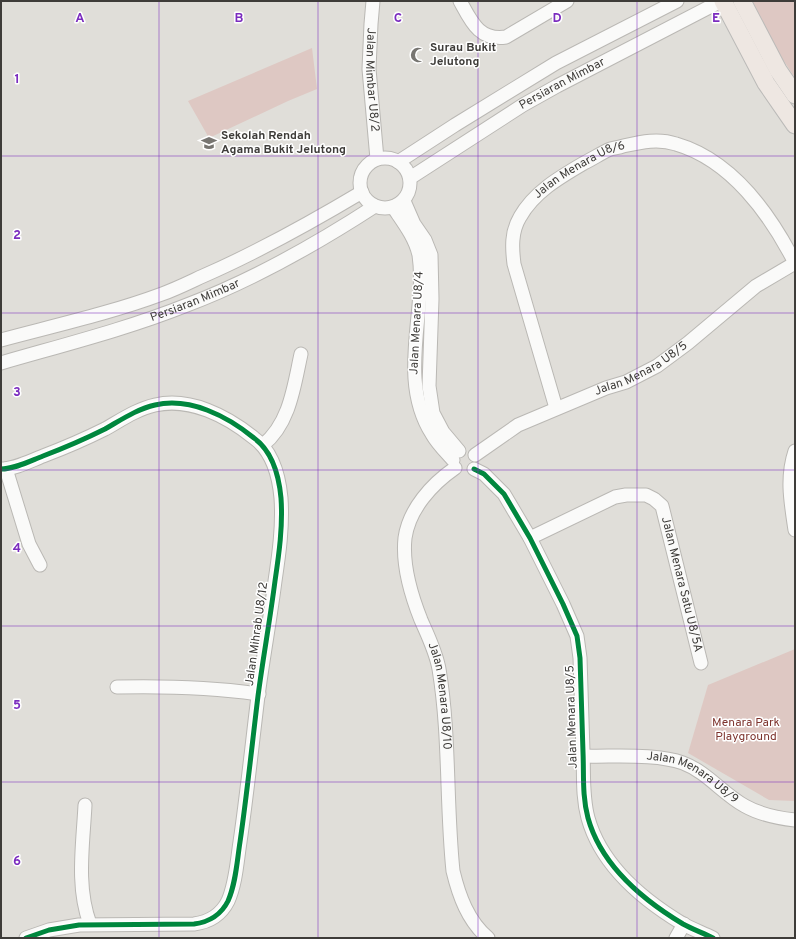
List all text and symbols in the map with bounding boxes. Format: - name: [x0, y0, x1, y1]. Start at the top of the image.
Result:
- text: A: [75, 11, 85, 27]
- text: B: [235, 11, 244, 27]
- text: C: [394, 11, 402, 27]
- text: D: [552, 11, 562, 27]
- text: E: [712, 11, 720, 27]
- street label: Jalan Mimbar U8/2: [361, 27, 383, 133]
- place label: Surau Bukit Jelutong: [430, 40, 497, 70]
- mosque icon: Surau Bukit Jelutong: [409, 46, 427, 64]
- street label: Persiaran Mimbar: [516, 54, 608, 114]
- text: 1: [14, 72, 20, 88]
- place label: Sekolah Rendah Agama Bukit Jelutong: [221, 128, 346, 158]
- school or university icon: Sekolah Rendah Agama Bukit Jelutong: [200, 134, 218, 152]
- street label: Jalan Menara U8/6: [530, 138, 627, 202]
- text: 2: [13, 228, 21, 244]
- street label: Jalan Menara U8/4: [406, 271, 428, 375]
- street label: Persiaran Mimbar: [148, 275, 243, 326]
- street label: Jalan Menara U8/5: [592, 338, 691, 400]
- text: 3: [13, 385, 21, 401]
- street label: Jalan Menara Satu U8/5A: [657, 515, 706, 654]
- text: 4: [13, 541, 21, 557]
- street label: Jalan Mihrab U8/12: [242, 581, 272, 687]
- street label: Jalan Menara U8/10: [424, 640, 455, 750]
- street label: Jalan Menara U8/5: [562, 665, 582, 769]
- text: 5: [13, 698, 21, 714]
- park label: Menara Park Playground: [712, 715, 780, 745]
- street label: Jalan Menara U8/9: [646, 749, 741, 807]
- text: 6: [13, 854, 21, 870]

